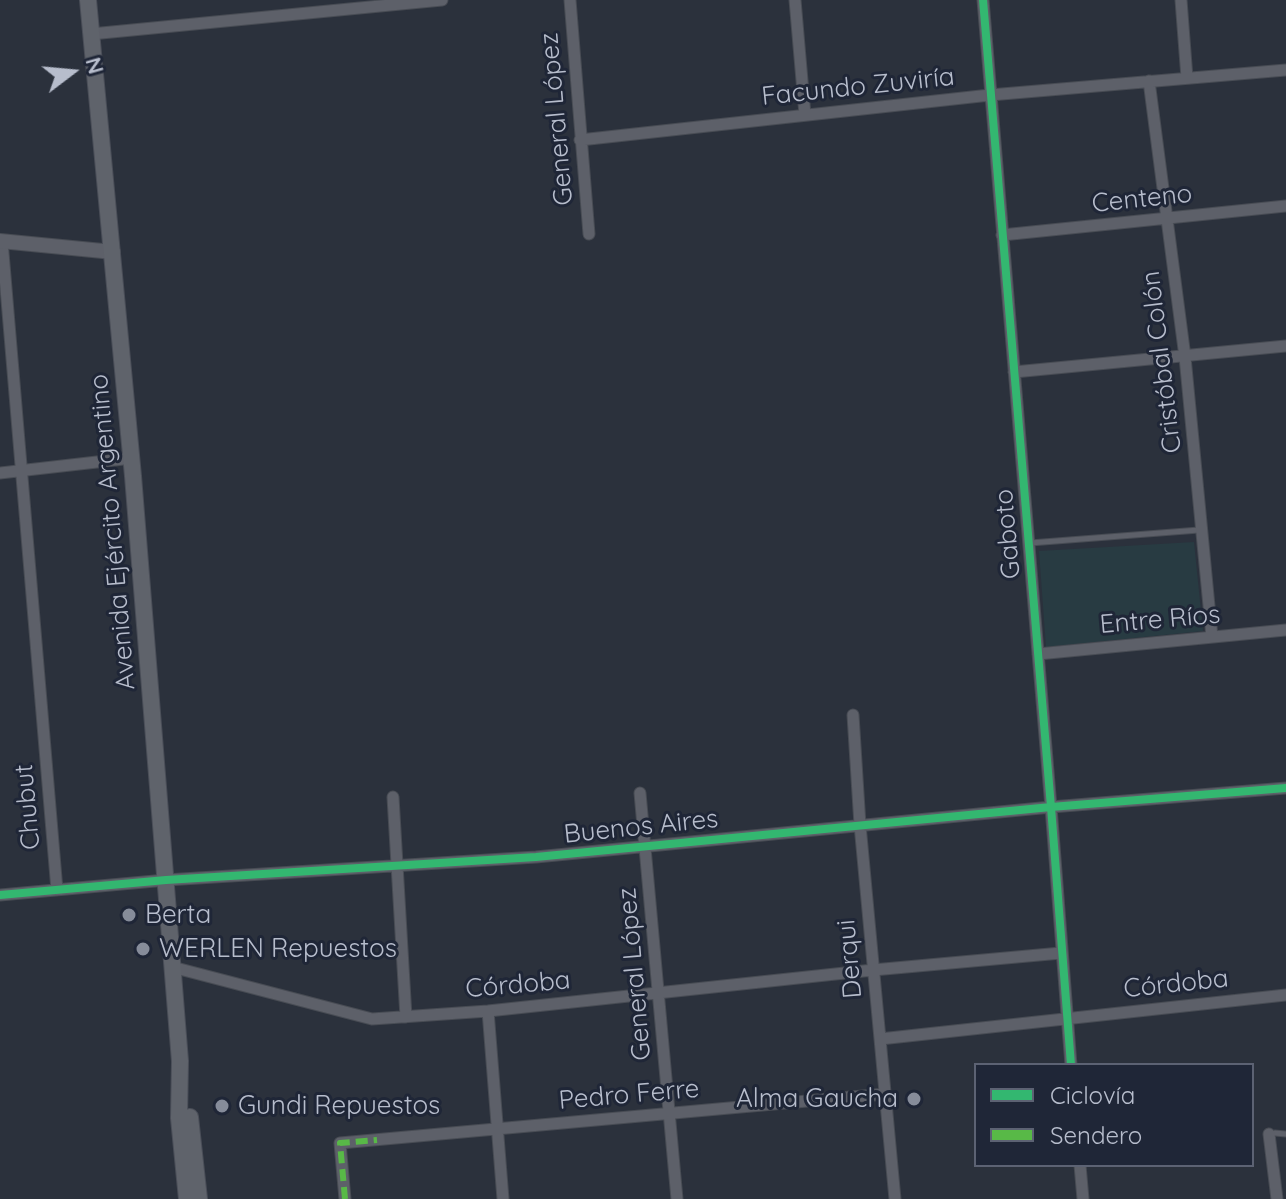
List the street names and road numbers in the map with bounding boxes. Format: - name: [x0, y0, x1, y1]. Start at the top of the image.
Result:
- street label: General López: [534, 31, 580, 207]
- street label: Facundo Zuviría: [760, 61, 956, 113]
- street label: Centeno: [1090, 178, 1194, 220]
- street label: Cristóbal Colón: [1135, 269, 1189, 455]
- street label: Avenida Ejército Argentino: [84, 373, 142, 691]
- street label: Gaboto: [989, 488, 1027, 580]
- street label: Entre Ríos: [1099, 599, 1221, 641]
- street label: Chubut: [9, 763, 47, 851]
- street label: Buenos Aires: [562, 803, 720, 851]
- street label: General López: [612, 886, 658, 1062]
- street label: Derqui: [831, 918, 869, 1000]
- street label: Córdoba: [1122, 963, 1230, 1005]
- street label: Córdoba: [464, 965, 572, 1005]
- street label: Pedro Ferre: [557, 1073, 701, 1117]

